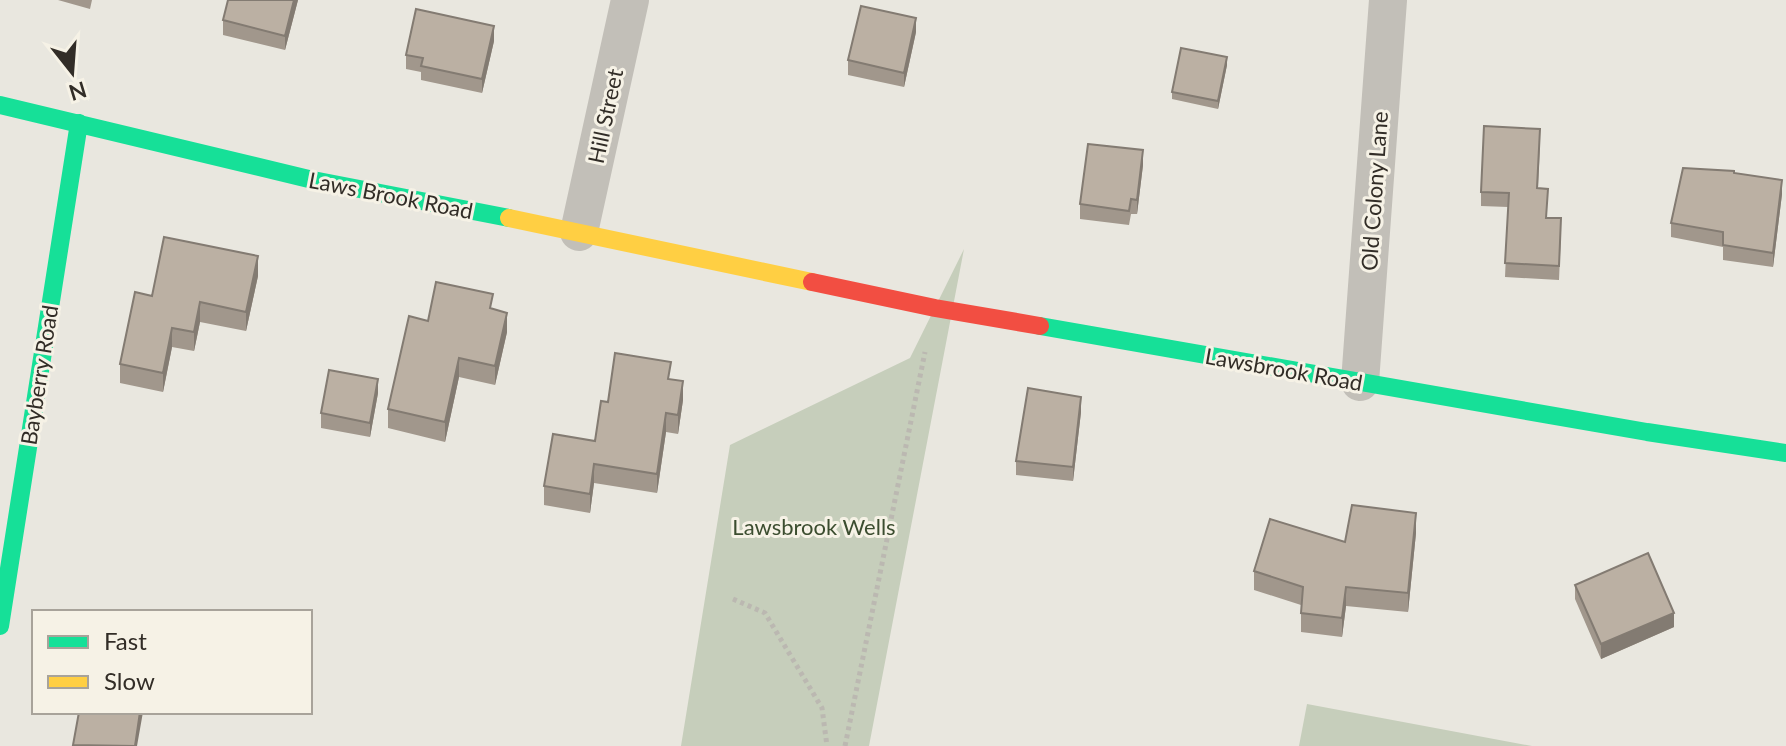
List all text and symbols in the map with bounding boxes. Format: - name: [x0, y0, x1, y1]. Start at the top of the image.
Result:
- north arrow: [32, 32, 112, 112]
- street label: Hill Street: [582, 66, 628, 166]
- text: N: [66, 76, 90, 107]
- street label: Old Colony Lane: [1355, 110, 1393, 272]
- street label: Laws Brook Road: [307, 166, 475, 224]
- street label: Bayberry Road: [15, 303, 63, 447]
- street label: Lawsbrook Road: [1203, 342, 1365, 396]
- park label: Lawsbrook Wells: [732, 513, 896, 540]
- legend: [32, 610, 312, 714]
- text: Fast: [104, 626, 147, 655]
- text: Slow: [104, 666, 155, 695]

